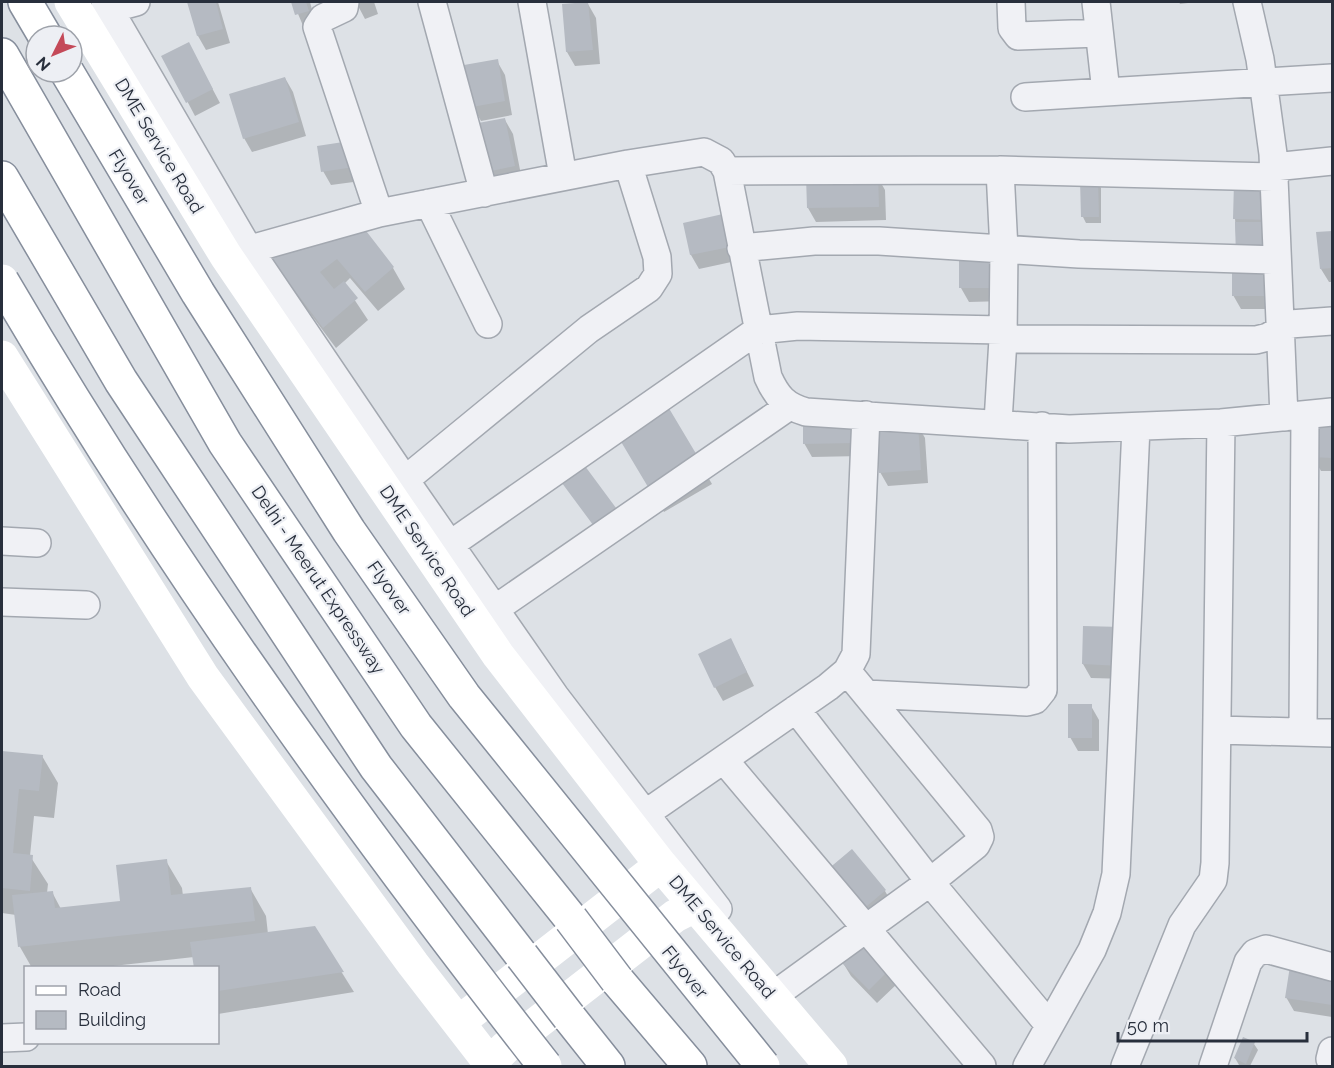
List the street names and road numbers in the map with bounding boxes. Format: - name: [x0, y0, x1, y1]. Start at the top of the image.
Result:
- street label: DME Service Road: [111, 74, 208, 217]
- street label: Flyover: [105, 145, 155, 209]
- street label: DME Service Road: [376, 481, 479, 620]
- street label: Delhi - Meerut Expressway: [247, 482, 389, 678]
- street label: Flyover: [363, 557, 416, 619]
- street label: DME Service Road: [665, 871, 780, 1002]
- street label: Flyover: [658, 941, 713, 1003]

